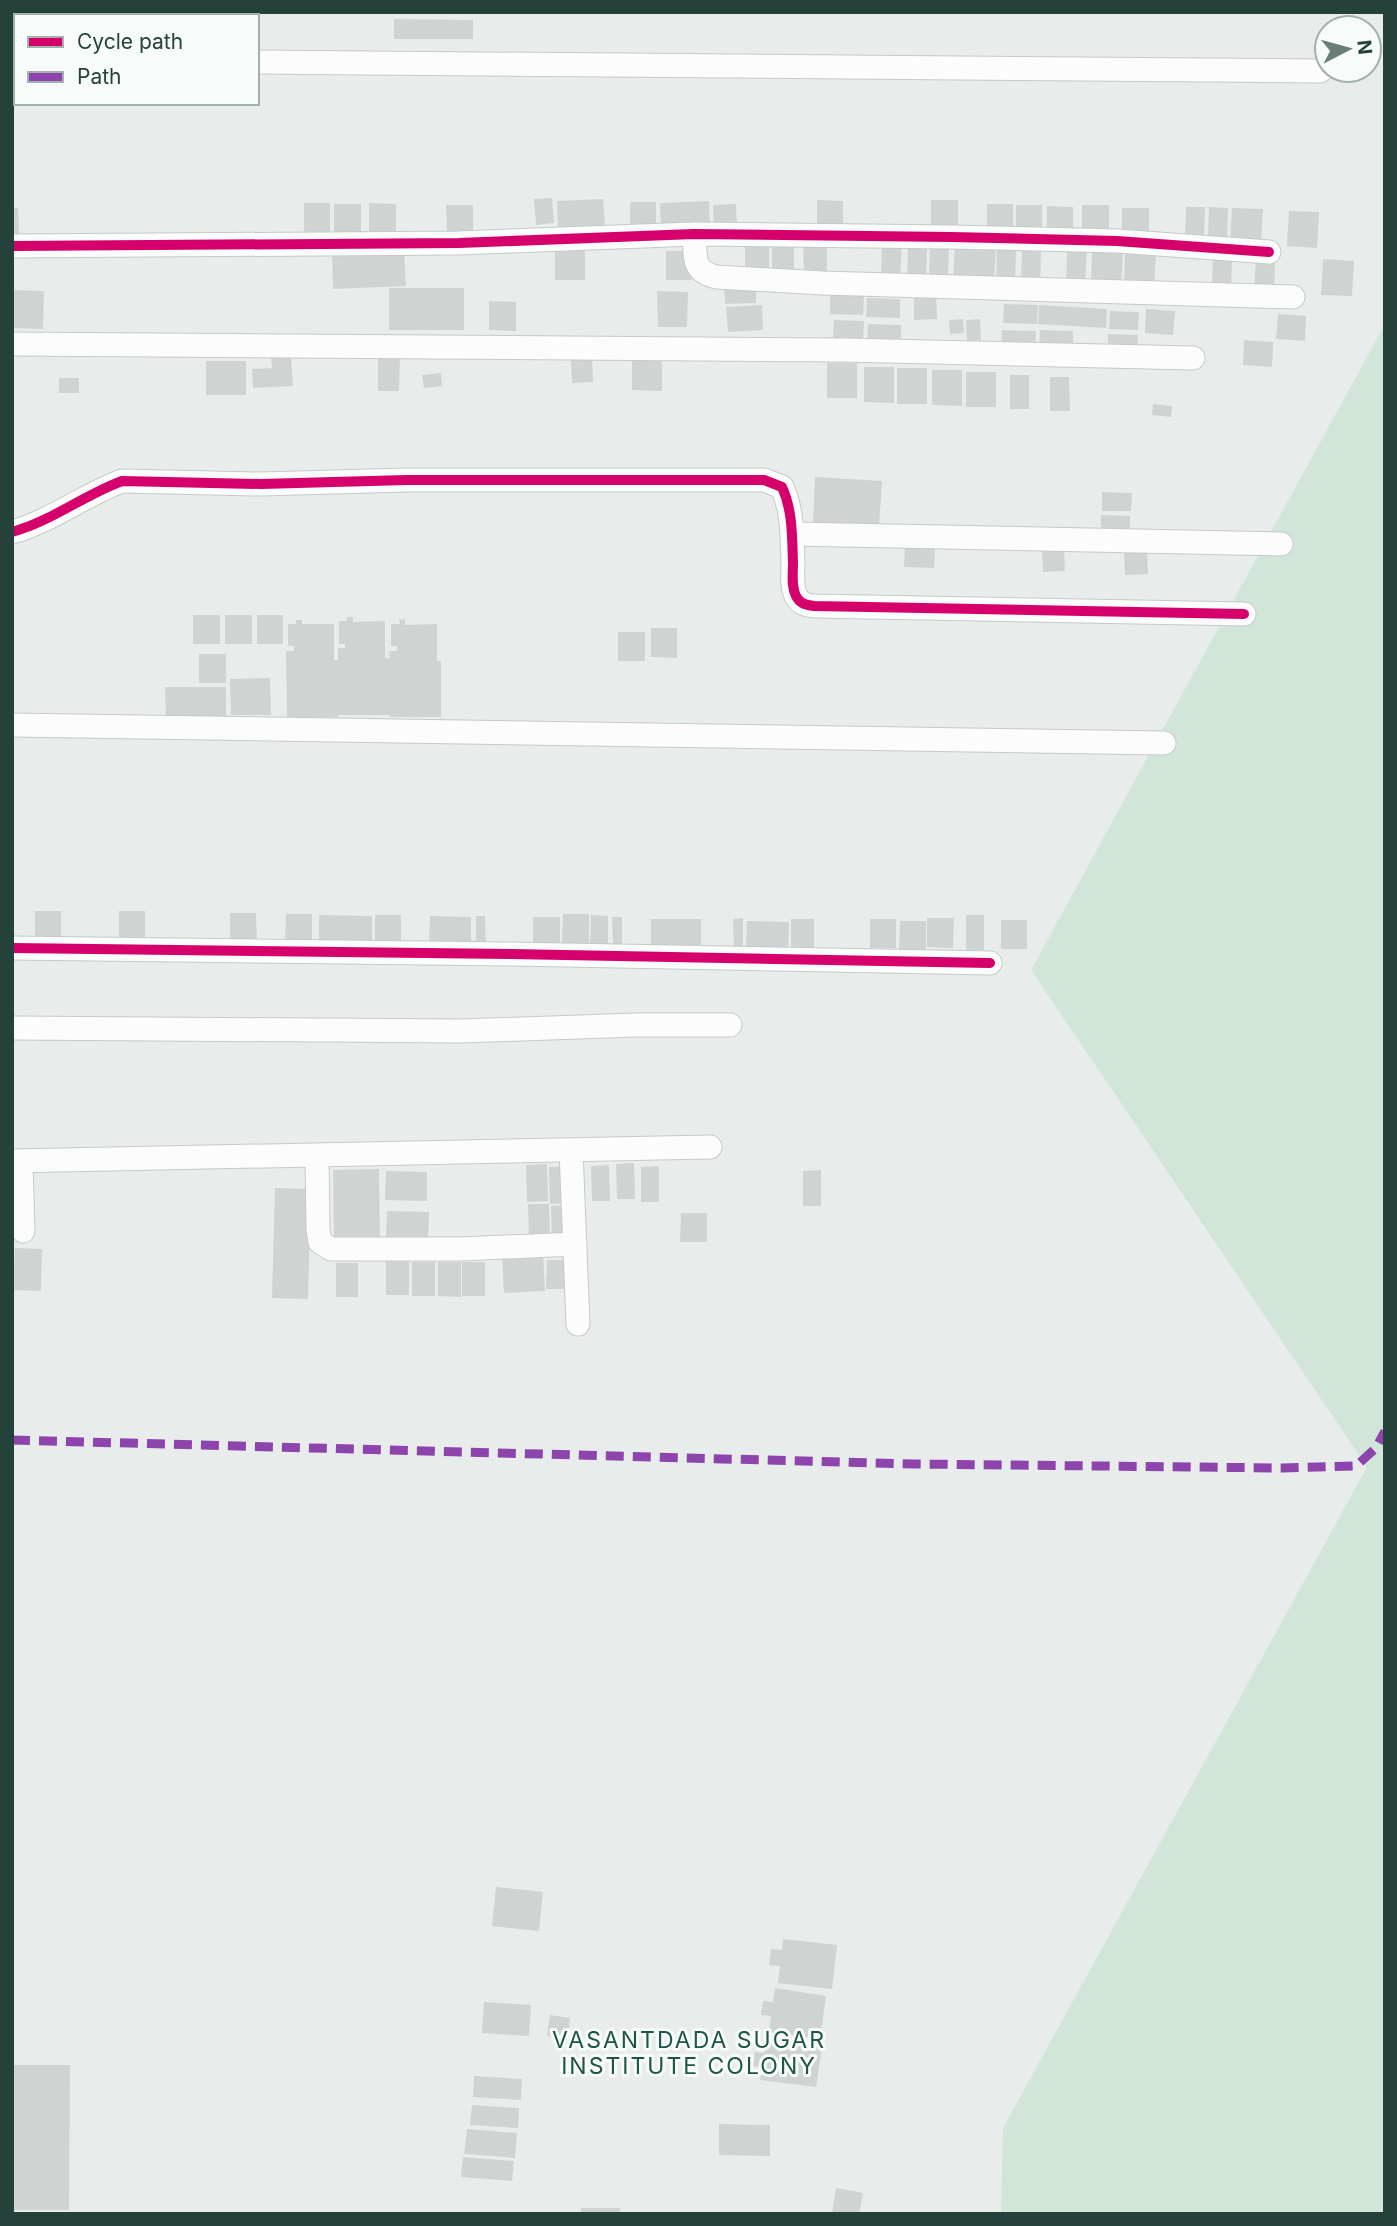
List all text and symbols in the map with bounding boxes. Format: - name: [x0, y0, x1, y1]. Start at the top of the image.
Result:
- legend: [14, 14, 259, 105]
- north arrow: [1313, 14, 1383, 84]
- text: Cycle path: [77, 29, 183, 54]
- text: N: [1352, 39, 1377, 56]
- text: Path: [77, 64, 122, 89]
- district label: VASANTDADA SUGAR INSTITUTE COLONY: [552, 2026, 826, 2080]

